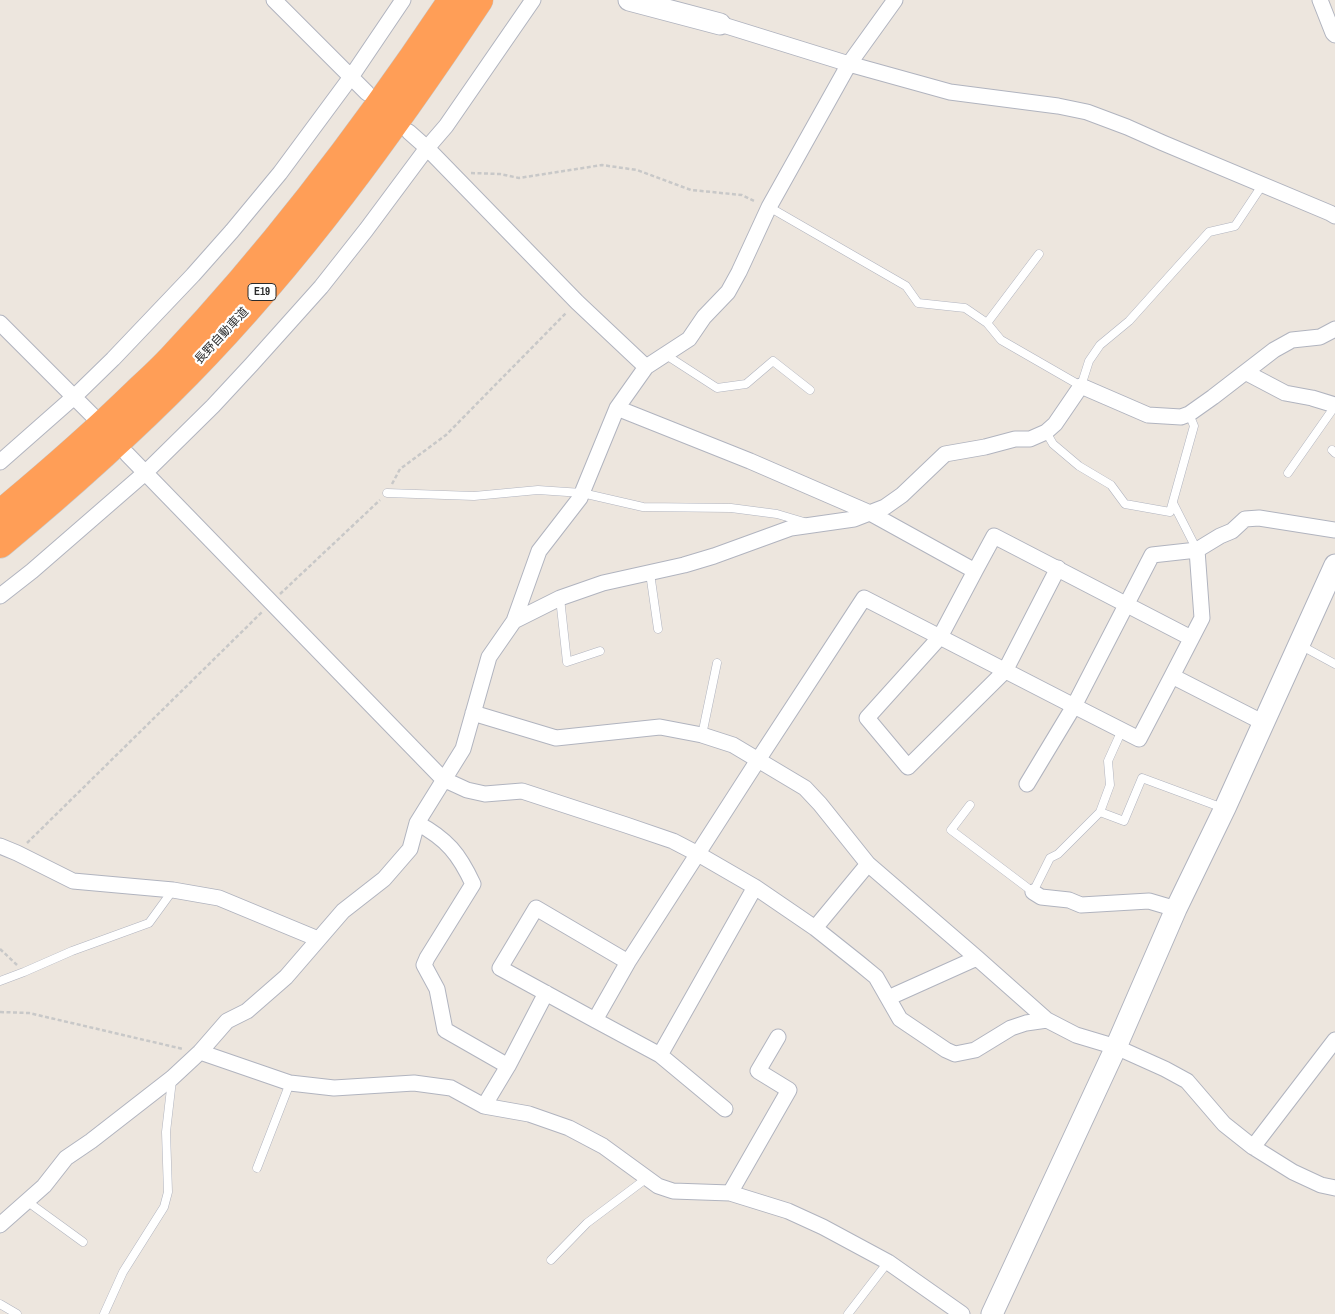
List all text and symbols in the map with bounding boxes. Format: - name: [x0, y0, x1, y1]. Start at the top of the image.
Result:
- road number: E19: [248, 284, 276, 300]
- street label: 長野自動車道: [192, 305, 252, 367]

